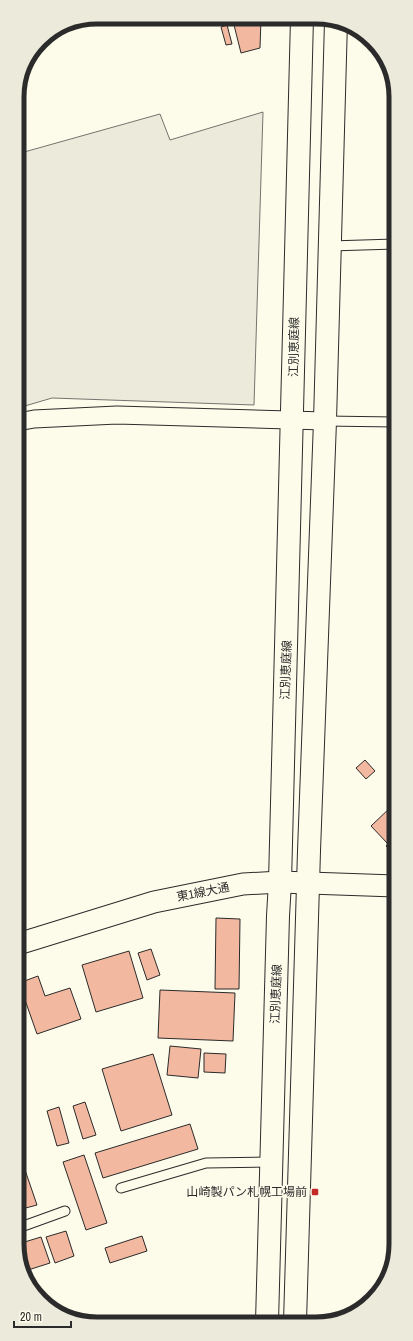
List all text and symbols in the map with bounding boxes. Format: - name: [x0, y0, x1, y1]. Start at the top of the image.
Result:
- street label: 江別恵庭線: [285, 317, 303, 377]
- street label: 江別恵庭線: [277, 640, 295, 700]
- street label: 東1線大通: [175, 879, 231, 905]
- street label: 江別恵庭線: [267, 964, 285, 1024]
- place label: 山崎製パン札幌工場前: [186, 1184, 307, 1200]
- marker: 山崎製パン札幌工場前: [310, 1187, 320, 1197]
- scale bar: [14, 1303, 71, 1329]
- text: 20 m: [20, 1309, 42, 1325]

